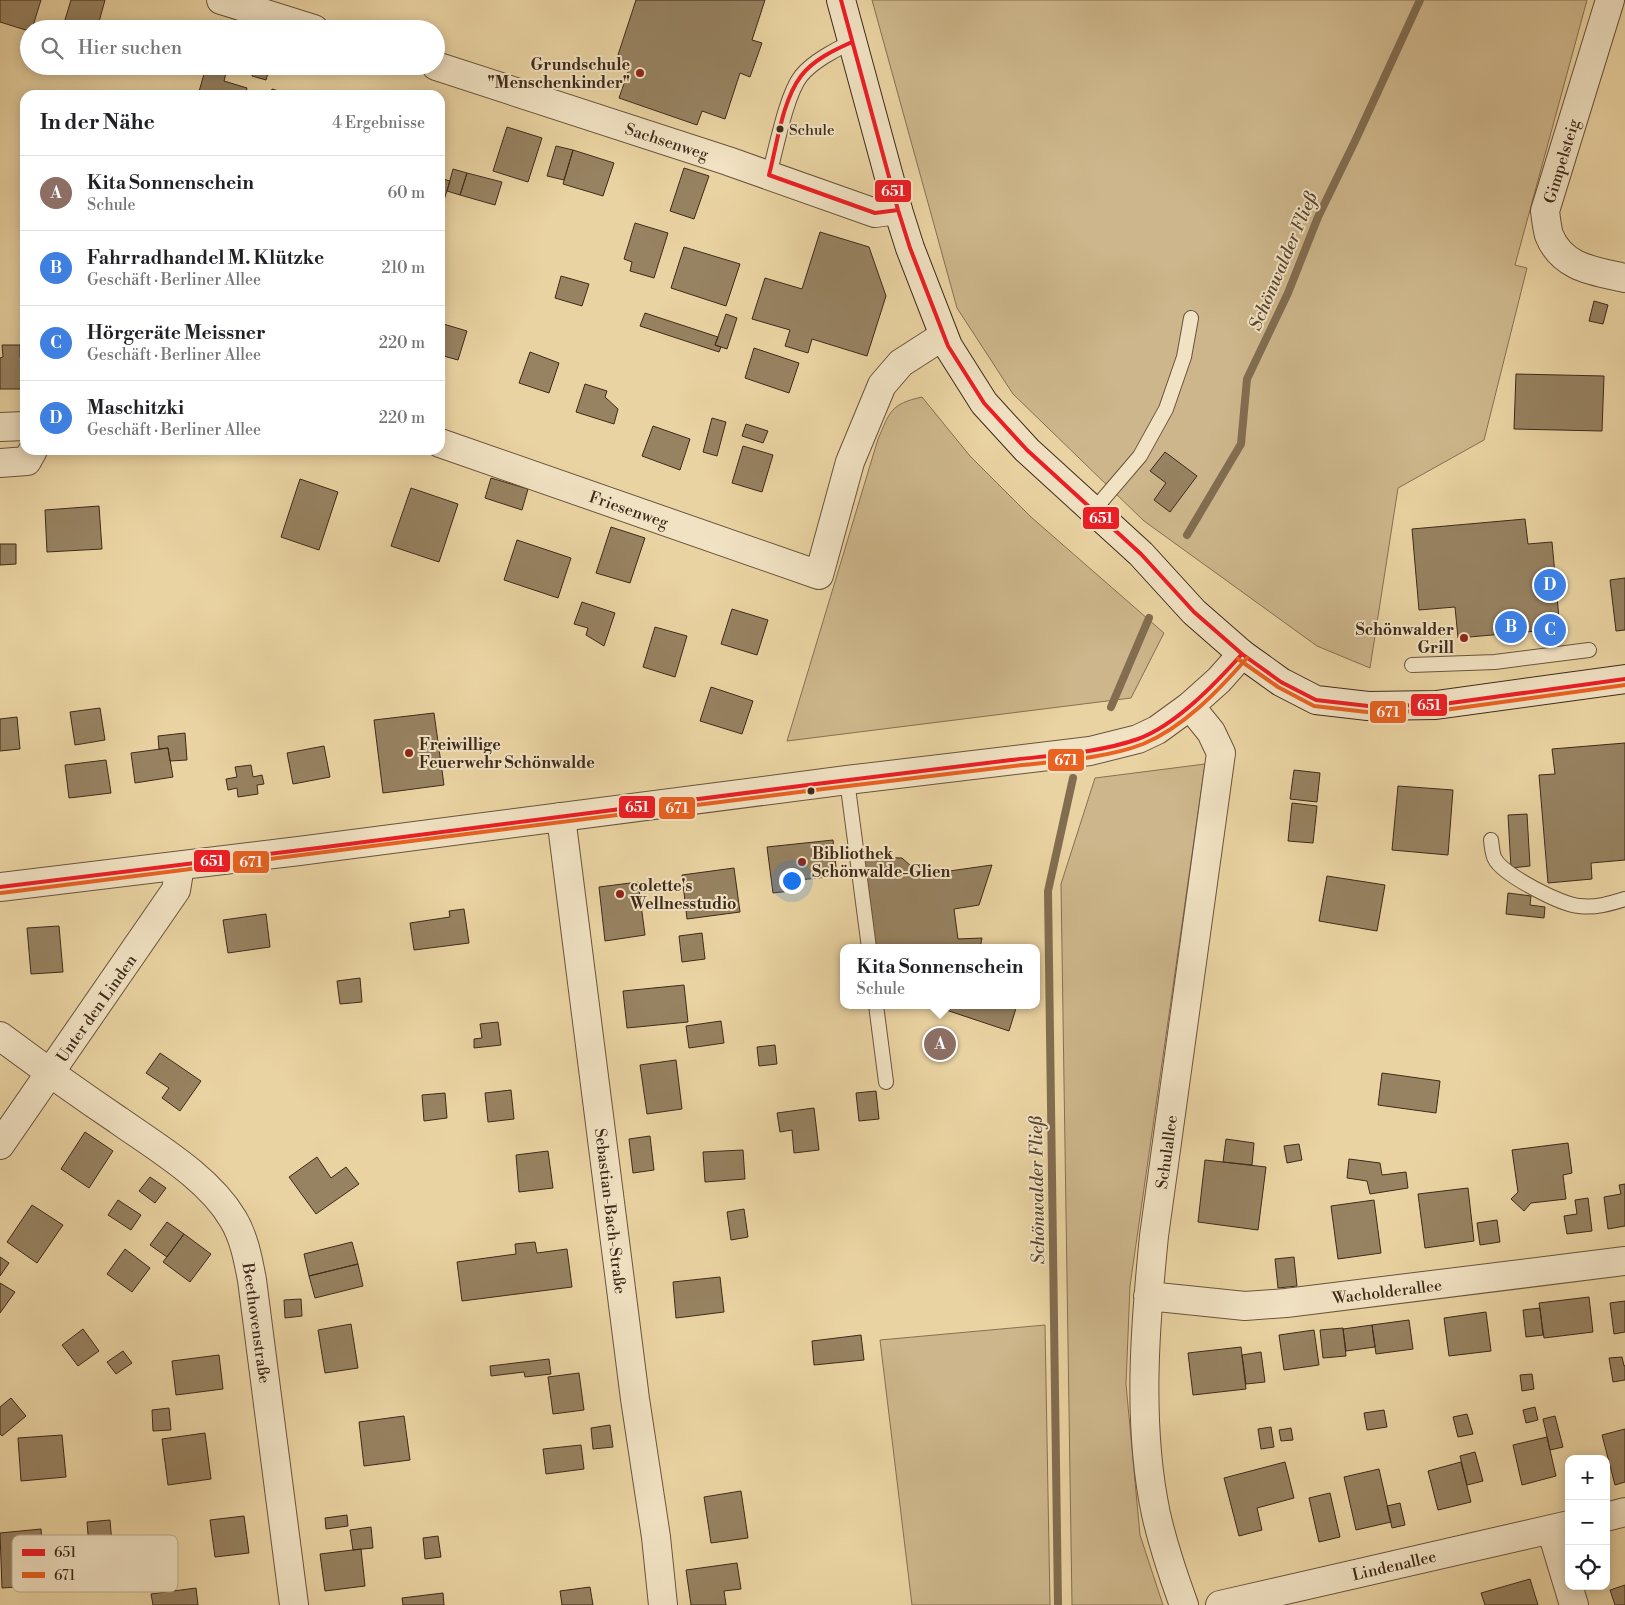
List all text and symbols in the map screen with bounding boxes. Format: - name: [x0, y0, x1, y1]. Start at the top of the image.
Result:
- search box: [20, 20, 445, 75]
- icon: search: [38, 34, 66, 62]
- text: Hier suchen: [78, 36, 182, 60]
- place label: Grundschule "Menschenkinder": [487, 55, 630, 93]
- marker: Grundschule "Menschenkinder": [634, 67, 646, 79]
- text: In der Nähe: [40, 110, 155, 136]
- text: 4 Ergebnisse: [332, 113, 425, 133]
- street label: Gimpelsteig: [1540, 116, 1585, 206]
- street label: Sachsenweg: [622, 119, 712, 165]
- place label: Schule: [789, 121, 835, 140]
- marker: Schule: [775, 124, 785, 134]
- text: Kita Sonnenschein: [87, 171, 254, 195]
- line badge: 651: [874, 179, 912, 203]
- text: A: [50, 183, 62, 203]
- text: 60 m: [387, 183, 425, 203]
- text: 651: [881, 183, 905, 201]
- water label: Schönwalder Fließ: [1244, 188, 1323, 334]
- text: Schule: [87, 195, 136, 215]
- text: Fahrradhandel M. Klützke: [87, 246, 324, 270]
- text: B: [50, 258, 62, 278]
- text: 210 m: [381, 258, 425, 278]
- text: Geschäft · Berliner Allee: [87, 270, 261, 290]
- text: Hörgeräte Meissner: [87, 321, 266, 345]
- text: C: [50, 333, 62, 353]
- text: 220 m: [379, 333, 425, 353]
- text: Geschäft · Berliner Allee: [87, 345, 261, 365]
- text: Maschitzki: [87, 396, 184, 420]
- text: D: [50, 408, 62, 428]
- text: 220 m: [379, 408, 425, 428]
- text: Geschäft · Berliner Allee: [87, 420, 261, 440]
- street label: Friesenweg: [586, 487, 672, 533]
- line badge: 651: [1082, 506, 1120, 530]
- text: 651: [1089, 510, 1113, 528]
- pin: D: [1534, 566, 1566, 604]
- pin: B: [1495, 608, 1527, 646]
- pin: C: [1534, 611, 1566, 649]
- place label: Schönwalder Grill: [1356, 620, 1455, 658]
- marker: Schönwalder Grill: [1458, 632, 1470, 644]
- line badge: 651: [1410, 693, 1448, 717]
- text: 651: [1417, 697, 1441, 715]
- line badge: 671: [1369, 700, 1407, 724]
- text: 671: [1376, 704, 1400, 722]
- place label: Freiwillige Feuerwehr Schönwalde: [419, 735, 595, 773]
- marker: Freiwillige Feuerwehr Schönwalde: [403, 747, 415, 759]
- line badge: 671: [1047, 748, 1085, 772]
- text: 671: [1054, 752, 1078, 770]
- unlabelled marker: [806, 786, 816, 796]
- line badge: 651: [618, 795, 656, 819]
- line badge: 671: [658, 796, 696, 820]
- text: 651: [625, 799, 649, 817]
- text: 671: [665, 800, 689, 818]
- place label: Bibliothek Schönwalde-Glien: [812, 844, 951, 882]
- line badge: 651: [193, 849, 231, 873]
- line badge: 671: [232, 850, 270, 874]
- text: 651: [200, 853, 224, 871]
- text: 671: [239, 854, 263, 872]
- marker: Bibliothek Schönwalde-Glien: [796, 856, 808, 868]
- your location: [779, 868, 805, 894]
- place label: colette's Wellnesstudio: [629, 876, 737, 914]
- marker: colette's Wellnesstudio: [614, 888, 626, 900]
- popup: [840, 944, 1040, 1009]
- street label: Unter den Linden: [52, 950, 142, 1066]
- text: Kita Sonnenschein: [857, 955, 1023, 979]
- text: Schule: [857, 979, 905, 999]
- pin: A: [924, 1025, 956, 1063]
- street label: Schulallee: [1152, 1114, 1182, 1190]
- water label: Schönwalder Fließ: [1025, 1115, 1050, 1265]
- street label: Sebastian-Bach-Straße: [590, 1127, 630, 1295]
- street label: Beethovenstraße: [238, 1261, 274, 1385]
- street label: Wacholderallee: [1330, 1275, 1443, 1309]
- map controls: [1565, 1455, 1610, 1590]
- button: +: [1565, 1455, 1610, 1500]
- button: −: [1565, 1500, 1610, 1545]
- legend: [12, 1535, 178, 1592]
- text: 651: [54, 1544, 76, 1562]
- button: locate: [1565, 1545, 1610, 1590]
- street label: Lindenallee: [1350, 1547, 1438, 1585]
- text: 671: [54, 1567, 75, 1585]

